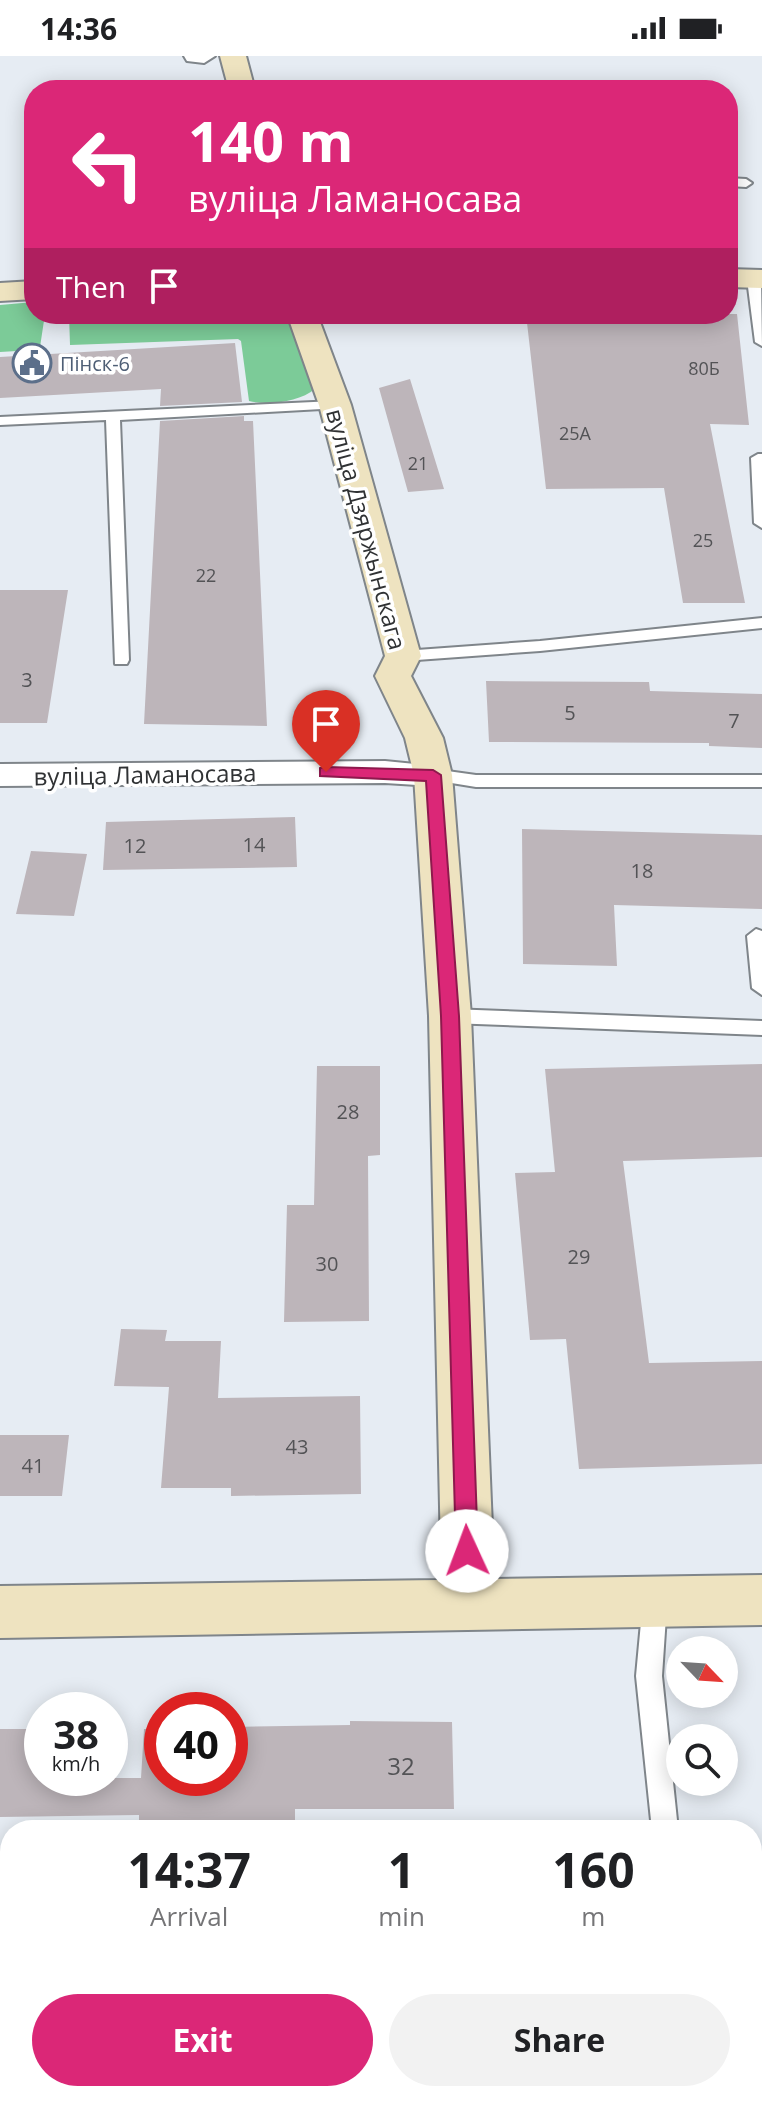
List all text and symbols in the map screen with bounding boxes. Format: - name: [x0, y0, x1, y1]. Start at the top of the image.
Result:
- text: 14:36: [40, 8, 117, 49]
- text: 140 m: [188, 102, 354, 178]
- icon: left: [56, 112, 160, 216]
- text: вуліца Ламаносава: [188, 174, 522, 223]
- icon: arrive: [142, 264, 186, 308]
- text: Then: [56, 266, 126, 307]
- public building icon: Пінск-6: [11, 342, 53, 384]
- place label: Пінск-6: [60, 350, 130, 377]
- house number: 80Б: [688, 356, 720, 380]
- street label: вуліца Дзяржынскага: [319, 405, 415, 653]
- house number: 25А: [559, 421, 592, 445]
- house number: 21: [408, 451, 428, 475]
- house number: 25: [693, 528, 713, 552]
- house number: 22: [196, 563, 216, 587]
- house number: 3: [21, 666, 33, 693]
- pin: [292, 690, 360, 772]
- house number: 5: [564, 699, 576, 726]
- icon: arrive: [304, 702, 348, 746]
- house number: 7: [728, 707, 740, 734]
- street label: вуліца Ламаносава: [33, 756, 257, 792]
- house number: 14: [243, 831, 266, 858]
- house number: 12: [124, 832, 146, 859]
- house number: 18: [631, 857, 653, 884]
- house number: 28: [337, 1098, 359, 1125]
- house number: 29: [568, 1243, 590, 1270]
- house number: 30: [316, 1250, 338, 1277]
- house number: 43: [286, 1433, 308, 1460]
- house number: 41: [22, 1452, 44, 1479]
- position arrow: [425, 1509, 509, 1593]
- north arrow: [666, 1636, 738, 1708]
- map controls: [666, 1636, 738, 1796]
- speed limit sign: 40: [144, 1692, 248, 1796]
- text: 38: [53, 1706, 99, 1761]
- button: search: [666, 1724, 738, 1796]
- house number: 32: [387, 1749, 415, 1782]
- text: km/h: [52, 1750, 100, 1777]
- text: 14:37: [127, 1837, 251, 1902]
- text: 1: [388, 1837, 415, 1902]
- text: 160: [552, 1837, 635, 1902]
- text: Arrival: [150, 1898, 228, 1934]
- text: min: [378, 1898, 425, 1934]
- text: m: [581, 1898, 605, 1934]
- button: Exit: [32, 1994, 373, 2086]
- button: Share: [389, 1994, 730, 2086]

